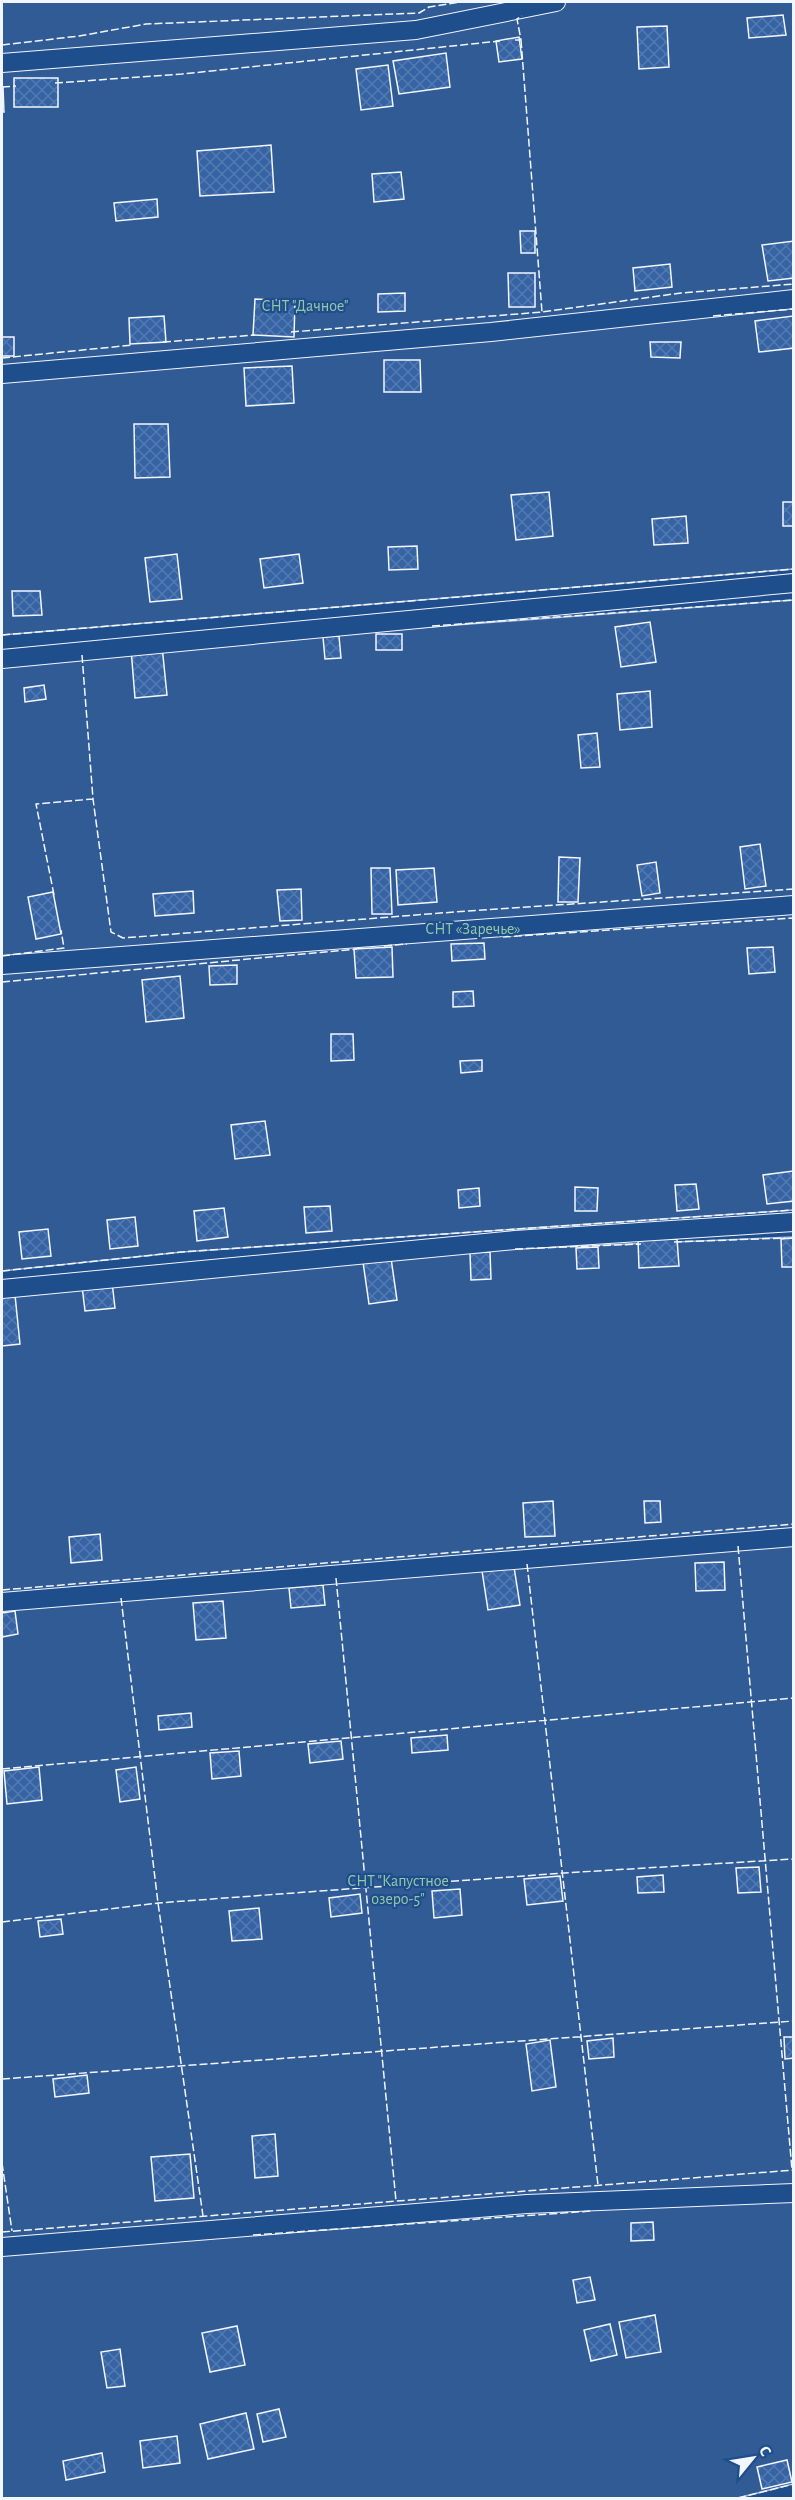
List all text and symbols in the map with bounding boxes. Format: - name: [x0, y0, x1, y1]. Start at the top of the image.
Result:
- park label: СНТ "Дачное": [262, 298, 348, 314]
- park label: СНТ «Заречье»: [425, 921, 521, 937]
- park label: СНТ "Капустное озеро-5": [347, 1873, 449, 1907]
- north arrow: [723, 2428, 783, 2488]
- text: С: [756, 2443, 774, 2459]

